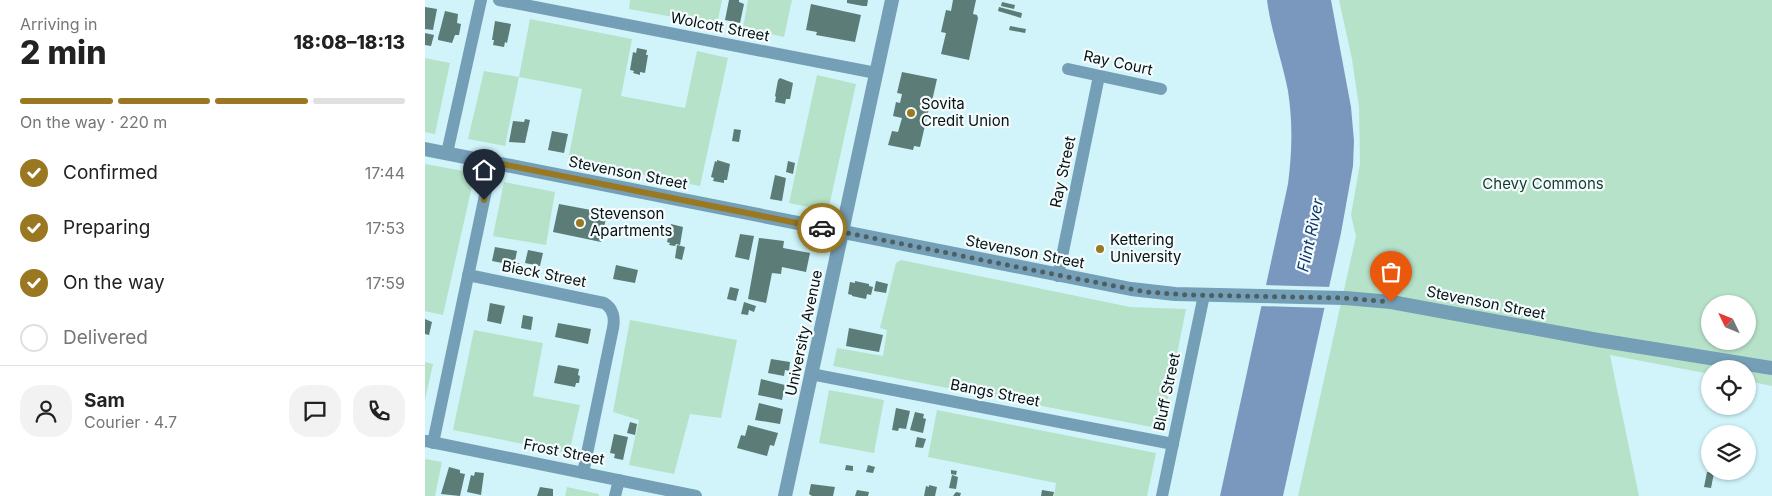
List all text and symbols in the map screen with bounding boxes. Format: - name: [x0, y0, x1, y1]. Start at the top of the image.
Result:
- street label: Wolcott Street: [669, 8, 771, 45]
- text: Arriving in: [20, 14, 97, 34]
- text: 18:08–18:13: [293, 31, 405, 54]
- text: 2 min: [20, 33, 106, 72]
- street label: Ray Court: [1082, 46, 1154, 79]
- place label: Sovita Credit Union: [921, 94, 1010, 130]
- marker: Sovita Credit Union: [905, 107, 917, 119]
- text: On the way · 220 m: [20, 112, 167, 132]
- street label: Ray Street: [1046, 134, 1079, 209]
- pin: [463, 149, 505, 200]
- street label: Stevenson Street: [567, 152, 689, 193]
- icon: home: [470, 156, 498, 184]
- icon: check: [20, 159, 48, 187]
- text: Confirmed: [63, 161, 158, 184]
- text: 17:44: [365, 163, 405, 183]
- park label: Chevy Commons: [1482, 174, 1604, 193]
- water label: Flint River: [1292, 196, 1328, 274]
- courier: [797, 203, 847, 253]
- place label: Stevenson Apartments: [590, 204, 672, 240]
- icon: check: [20, 214, 48, 242]
- icon: car: [808, 214, 836, 242]
- text: Preparing: [63, 216, 150, 239]
- marker: Stevenson Apartments: [574, 217, 586, 229]
- text: 17:53: [366, 218, 405, 238]
- place label: Kettering University: [1110, 230, 1182, 266]
- street label: Stevenson Street: [964, 231, 1086, 272]
- marker: Kettering University: [1094, 243, 1106, 255]
- pin: [1370, 251, 1412, 302]
- street label: Bieck Street: [500, 256, 588, 291]
- icon: bag: [1377, 258, 1405, 286]
- street label: University Avenue: [781, 268, 826, 398]
- icon: check: [20, 269, 48, 297]
- text: On the way: [63, 271, 165, 294]
- text: 17:59: [366, 273, 405, 293]
- street label: Stevenson Street: [1425, 282, 1547, 323]
- north arrow: [1701, 295, 1756, 350]
- map controls: [1701, 295, 1756, 480]
- text: Delivered: [63, 326, 148, 349]
- street label: Bluff Street: [1149, 351, 1184, 433]
- button: locate: [1701, 360, 1756, 415]
- street label: Bangs Street: [949, 375, 1042, 411]
- button: person: [20, 385, 72, 437]
- button: chat: [289, 385, 341, 437]
- button: phone: [353, 385, 405, 437]
- text: Sam: [84, 389, 125, 412]
- text: Courier · 4.7: [84, 412, 177, 432]
- button: layers: [1701, 425, 1756, 480]
- street label: Frost Street: [522, 434, 606, 469]

